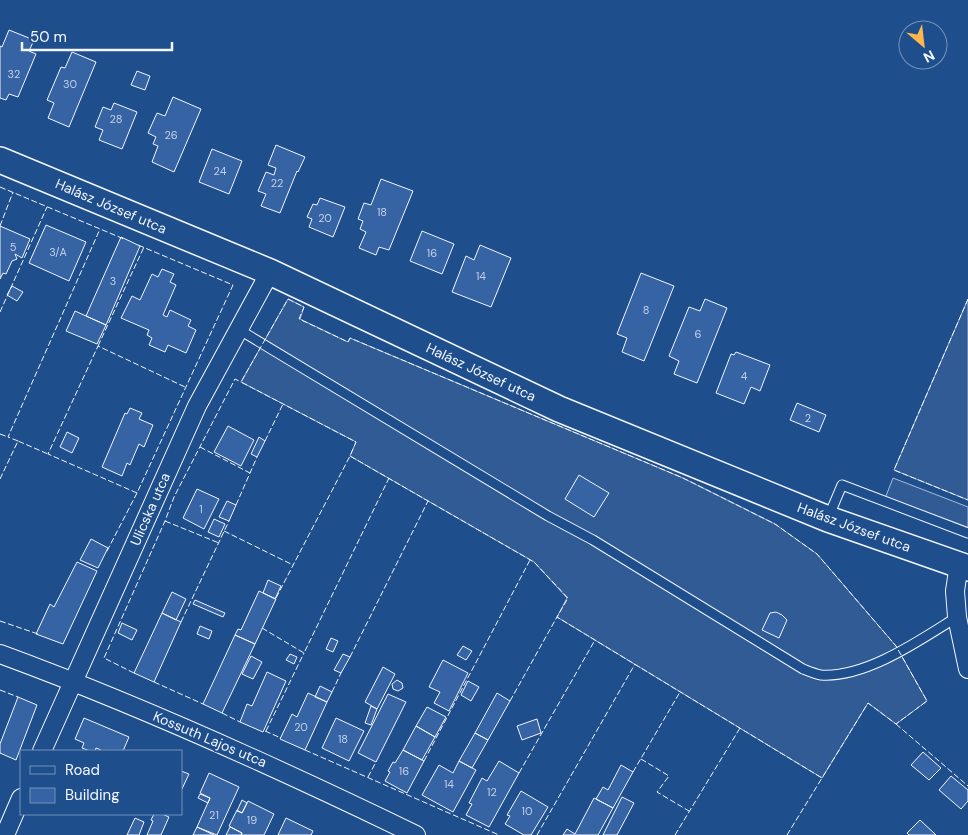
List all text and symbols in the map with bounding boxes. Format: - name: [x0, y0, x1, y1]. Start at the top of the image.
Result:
- scale bar: [22, 20, 172, 52]
- north arrow: [898, 20, 948, 70]
- text: 50 m: [30, 27, 67, 47]
- text: N: [920, 46, 938, 67]
- house number: 32: [8, 67, 20, 81]
- house number: 30: [63, 77, 77, 91]
- house number: 28: [110, 112, 122, 126]
- house number: 26: [164, 128, 178, 142]
- house number: 24: [214, 164, 227, 178]
- street label: Halász József utca: [53, 174, 169, 238]
- house number: 22: [271, 176, 283, 190]
- house number: 18: [377, 205, 387, 219]
- house number: 20: [318, 211, 332, 225]
- house number: 5: [10, 240, 17, 254]
- house number: 3/A: [49, 245, 67, 259]
- house number: 16: [427, 246, 437, 260]
- house number: 14: [476, 269, 486, 283]
- house number: 3: [110, 274, 116, 288]
- house number: 8: [643, 303, 649, 317]
- house number: 6: [695, 327, 702, 341]
- street label: Halász József utca: [423, 339, 539, 405]
- house number: 4: [741, 369, 748, 383]
- house number: 2: [805, 411, 811, 425]
- street label: Ulicska utca: [126, 470, 174, 548]
- street label: Halász József utca: [795, 498, 913, 556]
- house number: 1: [199, 502, 203, 516]
- street label: Kossuth Lajos utca: [150, 707, 270, 771]
- house number: 20: [294, 720, 308, 734]
- house number: 18: [338, 732, 348, 746]
- legend: [20, 750, 182, 815]
- text: Road: [65, 760, 100, 780]
- house number: 16: [399, 764, 409, 778]
- house number: 14: [444, 777, 454, 791]
- text: Building: [65, 785, 120, 805]
- house number: 12: [487, 785, 497, 799]
- house number: 10: [522, 804, 532, 818]
- house number: 21: [209, 808, 219, 822]
- house number: 19: [247, 813, 257, 827]

